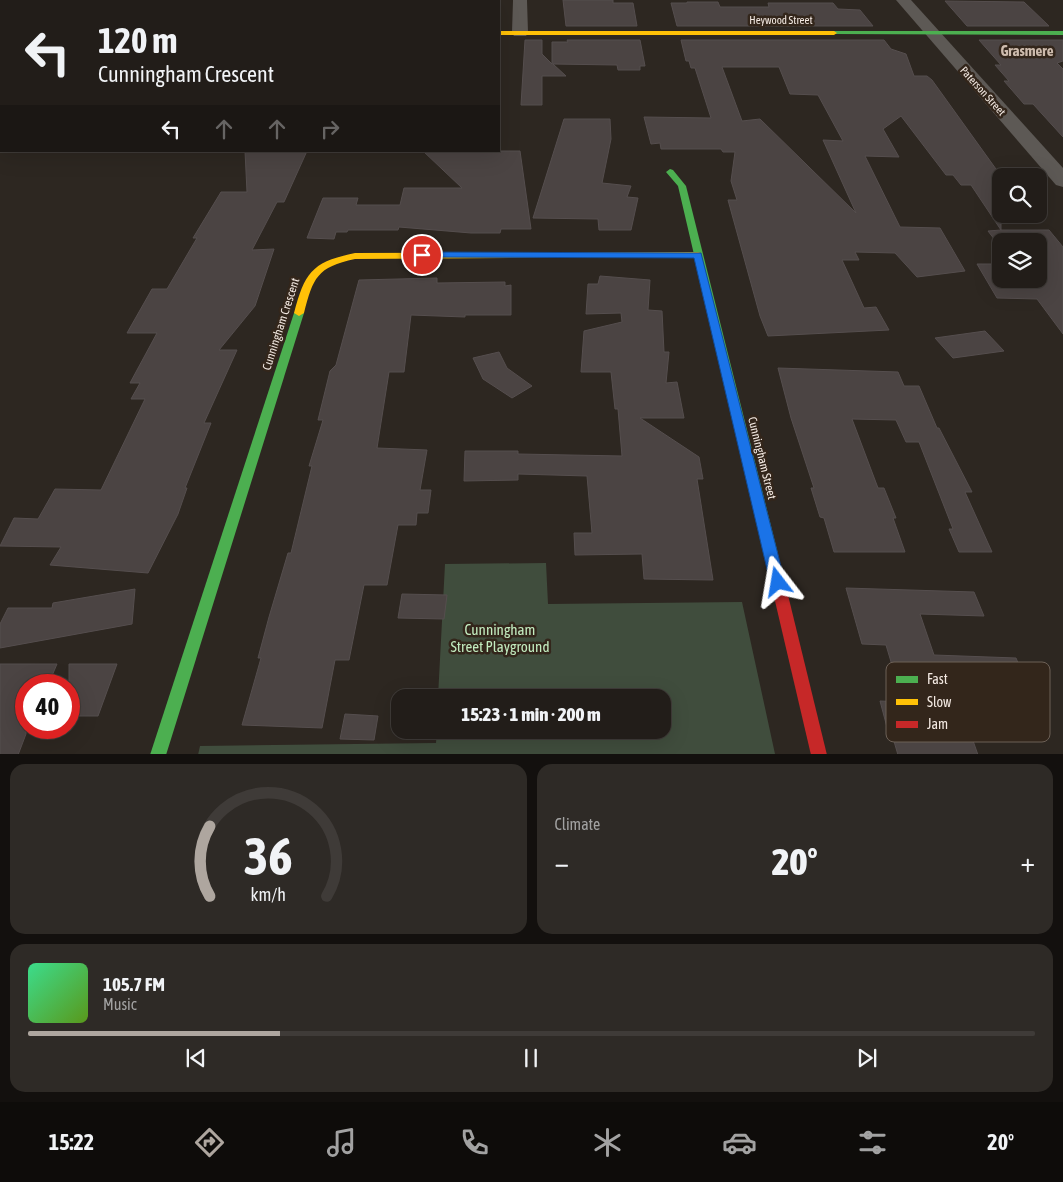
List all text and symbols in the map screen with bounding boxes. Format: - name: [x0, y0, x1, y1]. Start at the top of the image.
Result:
- street label: Heywood Street: [749, 14, 813, 26]
- icon: left: [15, 20, 80, 85]
- text: 120 m: [98, 20, 177, 60]
- district label: Grasmere: [1000, 42, 1054, 59]
- text: Cunningham Crescent: [98, 61, 274, 87]
- street label: Paterson Street: [958, 64, 1008, 118]
- icon: left: [157, 115, 185, 143]
- icon: ahead: [210, 115, 238, 143]
- icon: ahead: [263, 115, 291, 143]
- icon: right: [316, 115, 344, 143]
- map controls: [992, 168, 1047, 288]
- button: search: [992, 168, 1047, 223]
- button: layers: [992, 233, 1047, 288]
- pin: [401, 234, 443, 276]
- icon: arrive: [408, 241, 436, 269]
- street label: Cunningham Crescent: [260, 276, 303, 372]
- street label: Cunningham Street: [745, 415, 779, 501]
- position arrow: [751, 555, 803, 607]
- park label: Cunningham Street Playground: [450, 621, 550, 655]
- legend: [886, 662, 1050, 742]
- text: Fast: [927, 671, 948, 687]
- speed limit sign: 40: [15, 674, 80, 739]
- text: Slow: [927, 694, 952, 710]
- text: 15:23 · 1 min · 200 m: [461, 703, 601, 725]
- text: Jam: [927, 716, 948, 732]
- text: Climate: [555, 815, 600, 833]
- text: 36: [244, 826, 293, 886]
- text: 20°: [772, 840, 818, 883]
- text: −: [555, 846, 569, 878]
- text: +: [1020, 846, 1035, 878]
- text: km/h: [251, 884, 286, 905]
- text: 105.7 FM: [103, 973, 165, 995]
- text: Music: [103, 995, 137, 1013]
- icon: previous: [182, 1044, 210, 1072]
- icon: pause: [517, 1044, 545, 1072]
- icon: next: [853, 1044, 881, 1072]
- icon: directions: [192, 1125, 227, 1160]
- icon: music: [324, 1125, 359, 1160]
- icon: phone: [457, 1125, 492, 1160]
- icon: climate: [590, 1125, 625, 1160]
- icon: car: [722, 1125, 757, 1160]
- icon: filters: [855, 1125, 890, 1160]
- text: 15:22: [49, 1129, 94, 1155]
- text: 20°: [987, 1129, 1014, 1155]

